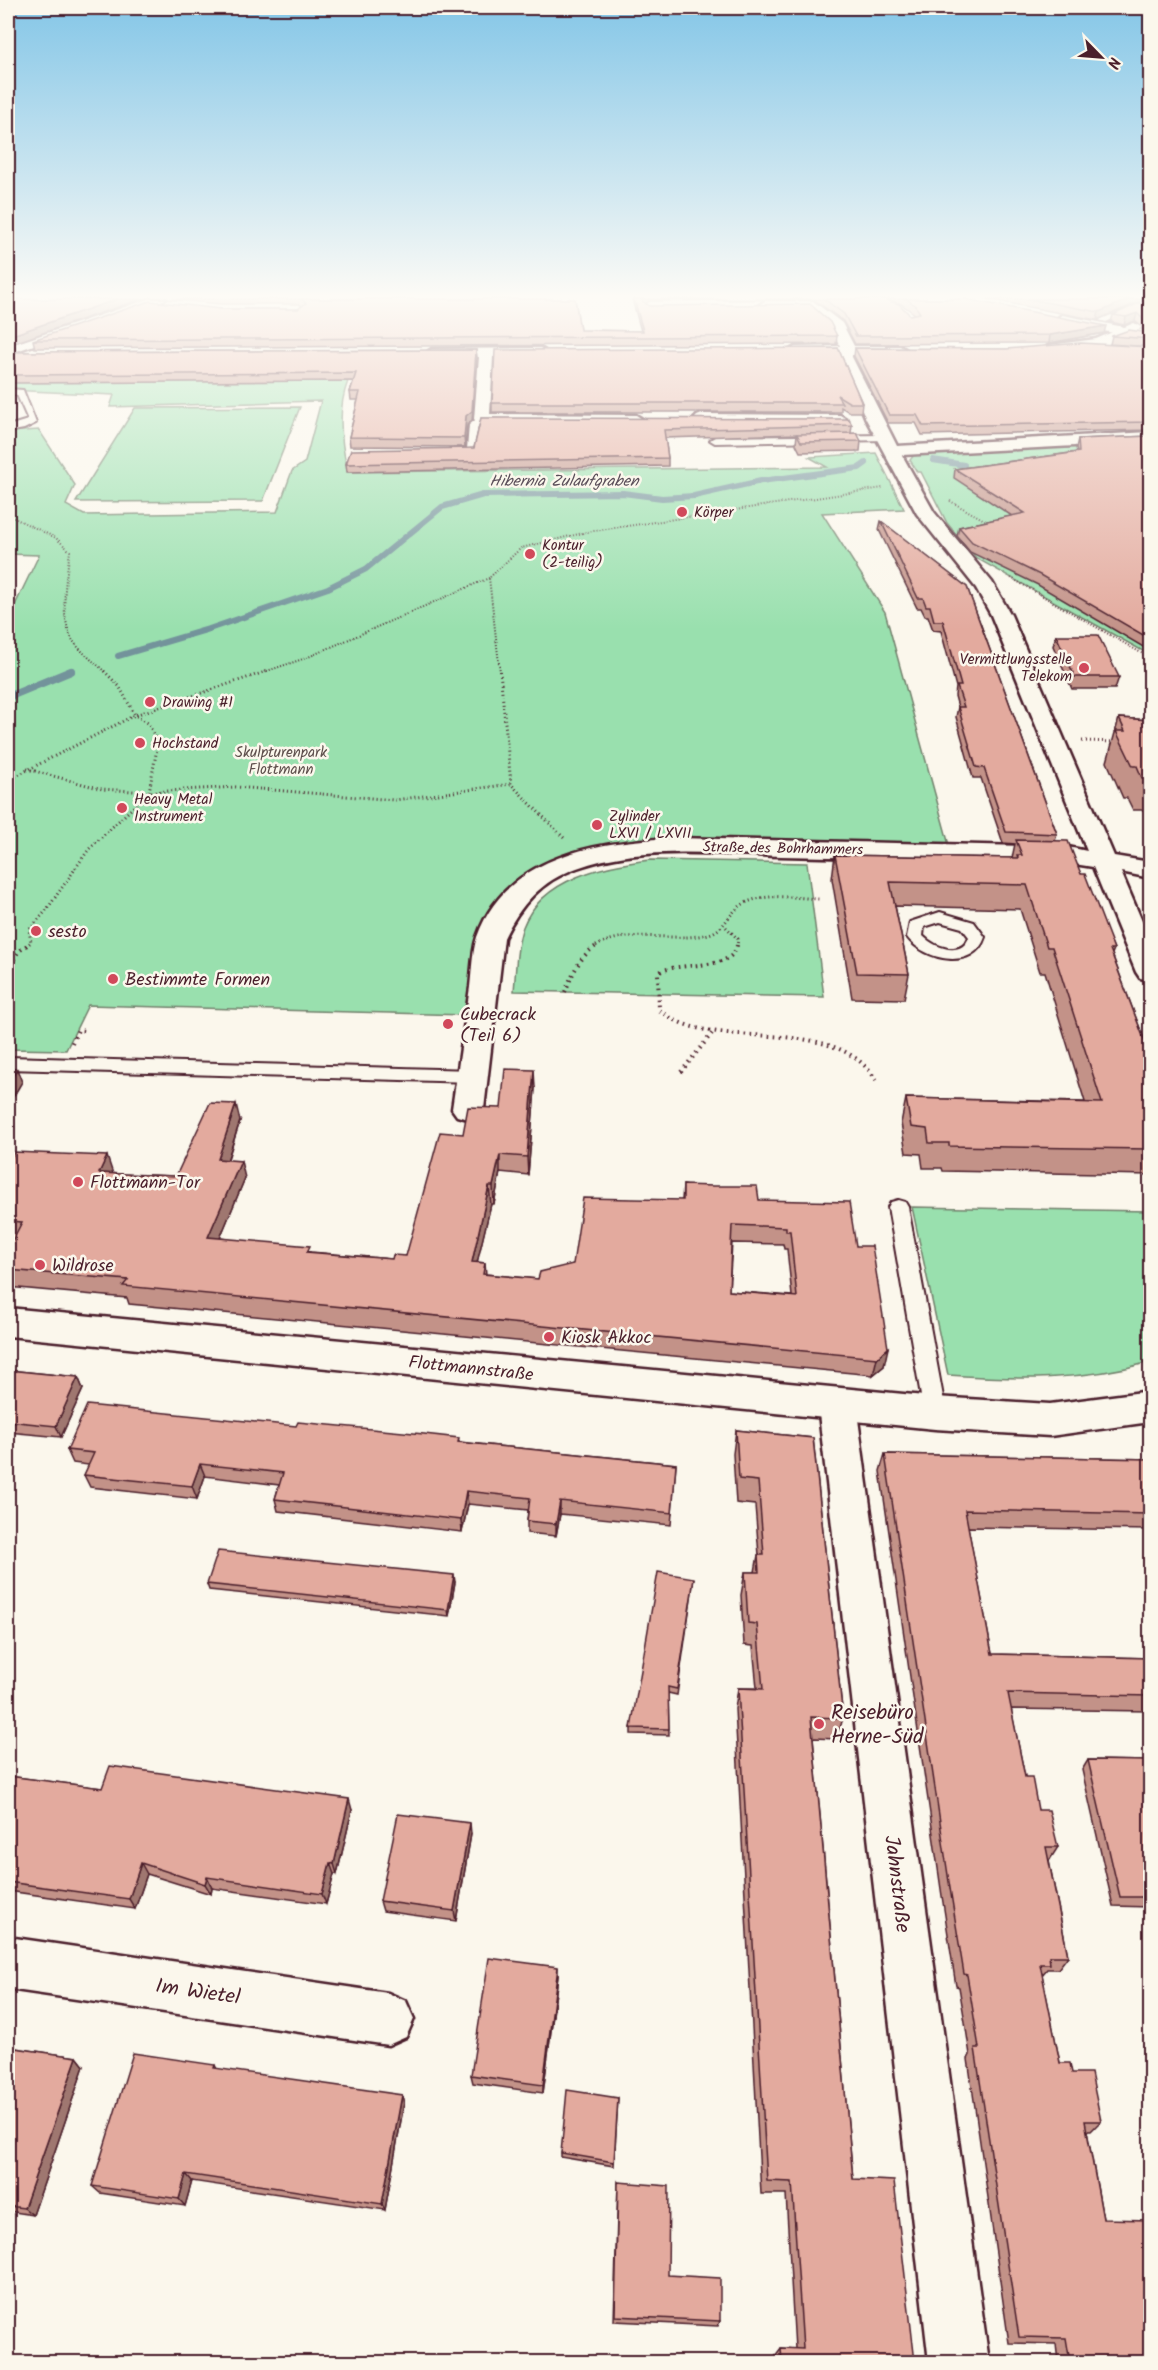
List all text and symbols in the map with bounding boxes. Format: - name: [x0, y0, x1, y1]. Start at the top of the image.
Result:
- north arrow: [1071, 27, 1131, 87]
- text: N: [1100, 53, 1127, 73]
- water label: Hibernia Zulaufgraben: [490, 469, 640, 494]
- place label: Körper: [694, 501, 735, 525]
- marker: Körper: [675, 505, 689, 519]
- place label: Kontur (2-teilig): [542, 534, 603, 575]
- marker: Kontur (2-teilig): [523, 547, 537, 561]
- place label: Vermittlungsstelle Telekom: [960, 648, 1072, 689]
- marker: Vermittlungsstelle Telekom: [1077, 661, 1091, 675]
- place label: Drawing #1: [162, 691, 233, 715]
- marker: Drawing #1: [143, 695, 157, 709]
- place label: Hochstand: [152, 732, 219, 756]
- marker: Hochstand: [133, 736, 147, 750]
- park label: Skulpturenpark Flottmann: [235, 741, 328, 782]
- place label: Heavy Metal Instrument: [134, 788, 213, 829]
- marker: Heavy Metal Instrument: [115, 801, 129, 815]
- place label: Zylinder LXVI / LXVII: [609, 805, 692, 846]
- marker: Zylinder LXVI / LXVII: [590, 818, 604, 832]
- street label: Straße des Bohrhammers: [703, 836, 864, 862]
- place label: sesto: [48, 918, 87, 947]
- marker: sesto: [29, 924, 43, 938]
- place label: Bestimmte Formen: [125, 966, 270, 995]
- marker: Bestimmte Formen: [106, 972, 120, 986]
- place label: Cubecrack (Teil 6): [460, 1001, 536, 1051]
- marker: Cubecrack (Teil 6): [441, 1017, 455, 1031]
- place label: Flottmann-Tor: [90, 1169, 201, 1198]
- marker: Flottmann-Tor: [71, 1175, 85, 1189]
- place label: Wildrose: [52, 1252, 114, 1281]
- marker: Wildrose: [33, 1258, 47, 1272]
- place label: Kiosk Akkoc: [561, 1324, 651, 1353]
- marker: Kiosk Akkoc: [542, 1330, 556, 1344]
- street label: Flottmannstraße: [407, 1349, 535, 1390]
- place label: Reisebüro Herne-Süd: [831, 1697, 924, 1754]
- marker: Reisebüro Herne-Süd: [812, 1717, 826, 1731]
- street label: Jahnstraße: [874, 1834, 919, 1935]
- street label: Im Wietel: [153, 1970, 242, 2015]

